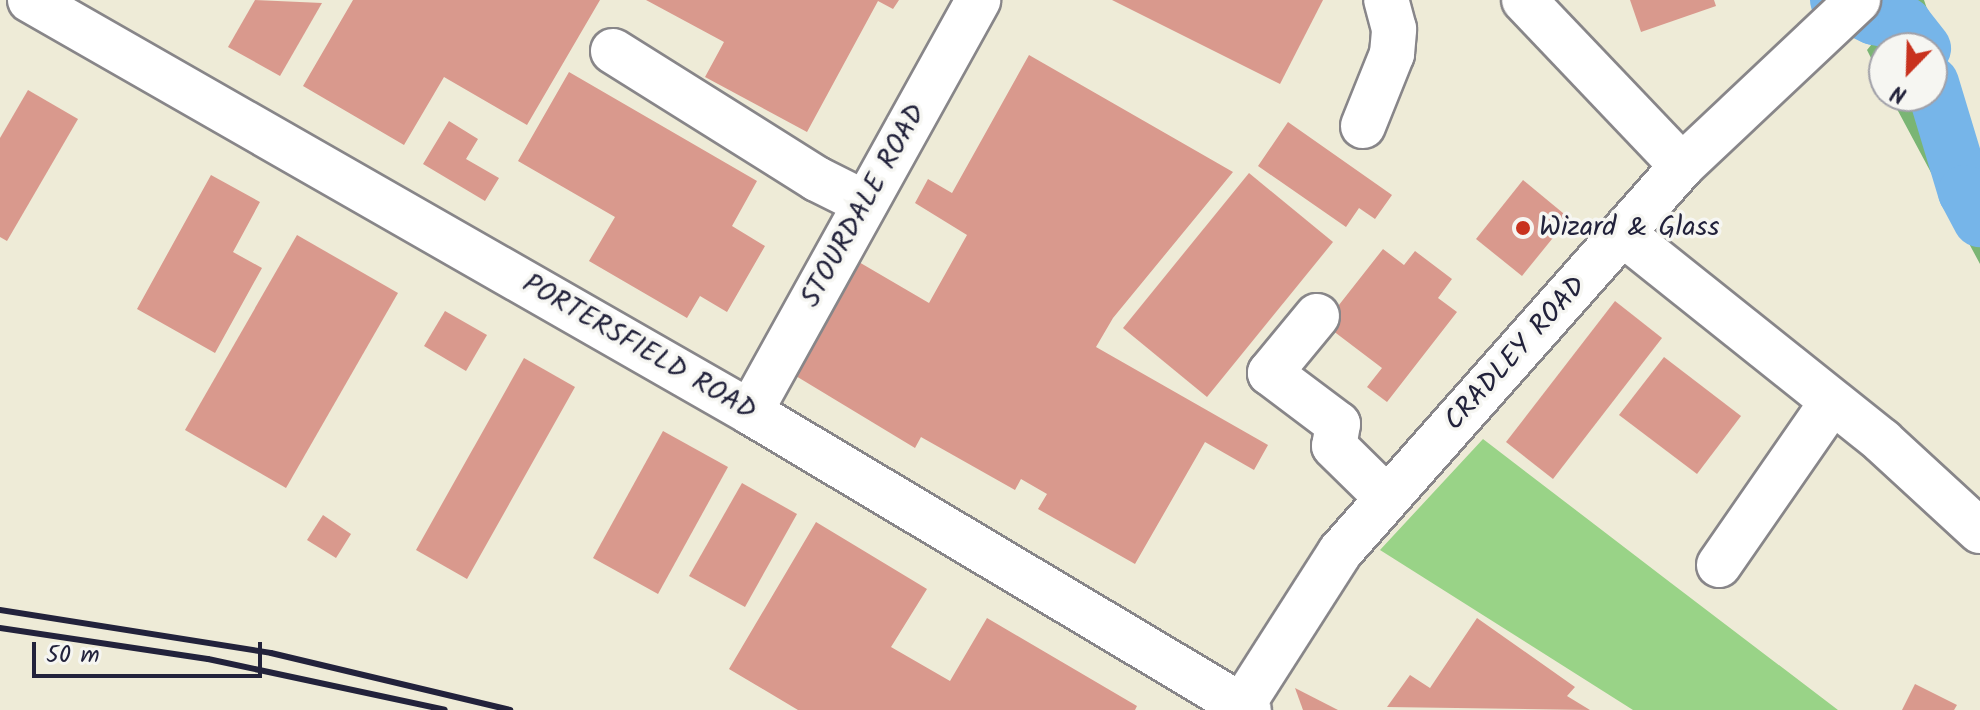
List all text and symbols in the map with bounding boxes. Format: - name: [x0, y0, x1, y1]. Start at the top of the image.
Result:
- north arrow: [1868, 32, 1948, 112]
- text: N: [1886, 74, 1912, 112]
- street label: STOURDALE ROAD: [794, 99, 934, 313]
- place label: Wizard & Glass: [1539, 211, 1719, 245]
- marker: Wizard & Glass: [1514, 219, 1532, 237]
- street label: PORTERSFIELD ROAD: [516, 267, 762, 429]
- street label: CRADLEY ROAD: [1438, 270, 1594, 438]
- scale bar: [36, 626, 266, 676]
- text: 50 m: [46, 636, 100, 675]

